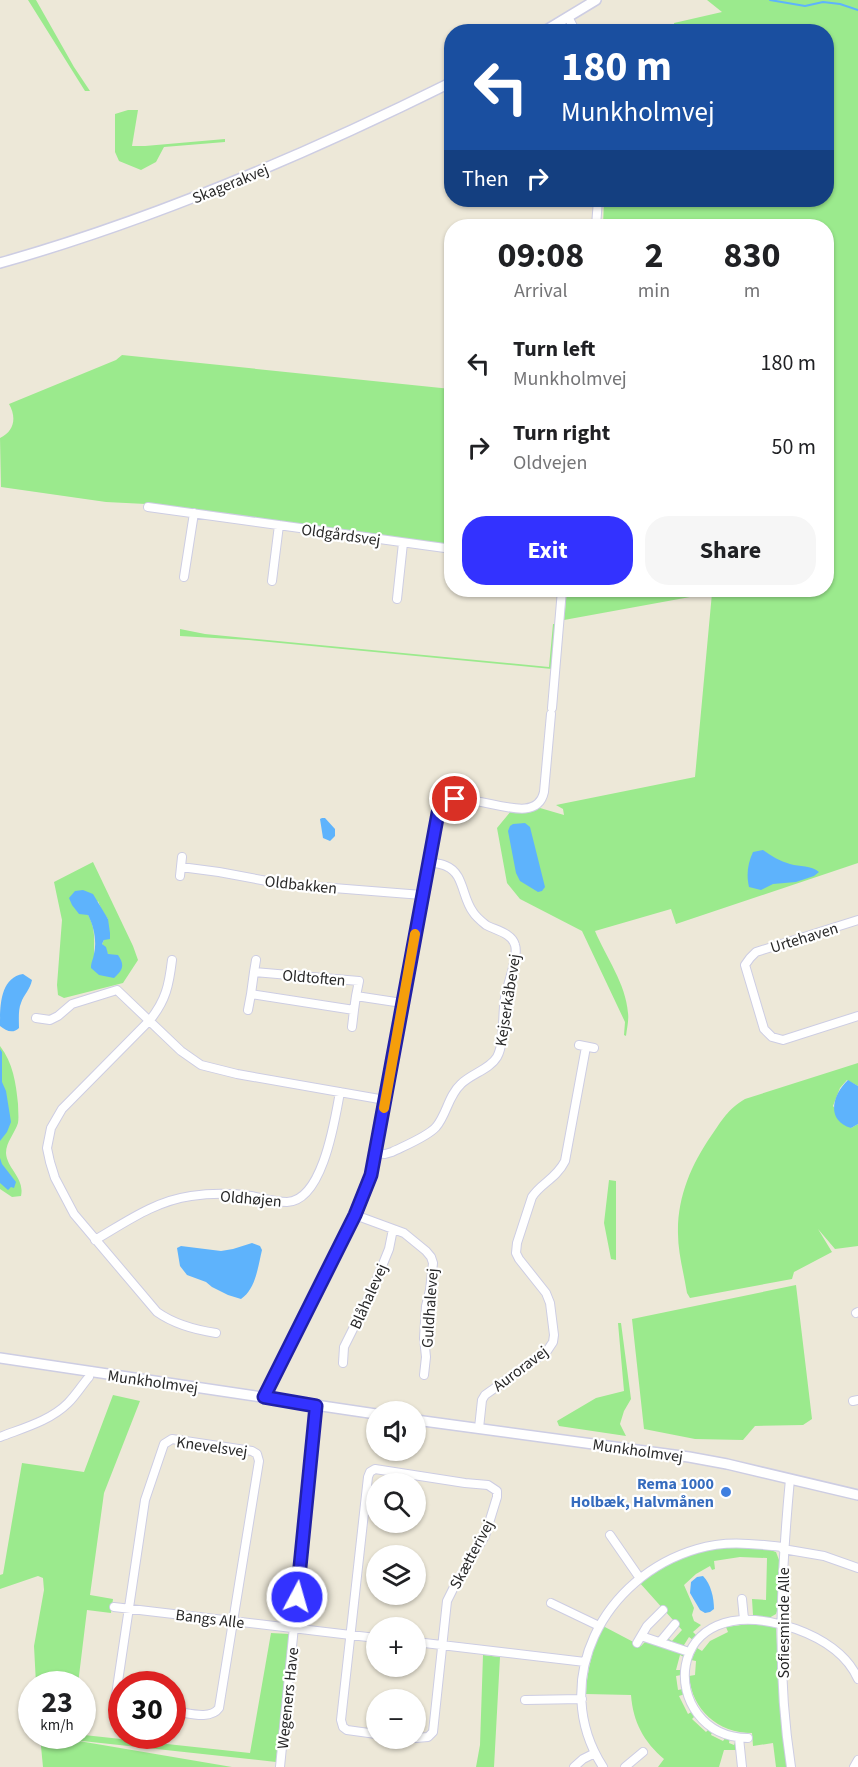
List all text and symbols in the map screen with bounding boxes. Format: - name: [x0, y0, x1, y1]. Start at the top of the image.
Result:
- text: 180 m: [561, 37, 672, 97]
- icon: left: [462, 48, 540, 126]
- text: Munkholmvej: [561, 93, 715, 132]
- street label: Skagerakvej: [189, 159, 272, 209]
- icon: right: [521, 162, 554, 195]
- text: Then: [462, 163, 509, 195]
- text: 09:08: [497, 230, 584, 281]
- text: 2: [644, 230, 663, 281]
- text: 830: [724, 230, 781, 281]
- text: Arrival: [514, 277, 568, 305]
- text: min: [638, 277, 670, 305]
- text: m: [744, 277, 760, 305]
- text: Turn left: [513, 333, 595, 365]
- icon: left: [462, 347, 495, 380]
- text: 180 m: [761, 347, 816, 379]
- text: Munkholmvej: [513, 365, 627, 393]
- text: Turn right: [513, 417, 610, 449]
- icon: right: [462, 431, 495, 464]
- text: 50 m: [771, 431, 816, 463]
- text: Oldvejen: [513, 449, 587, 477]
- button: Exit: [462, 516, 633, 585]
- button: Share: [645, 516, 816, 585]
- street label: Oldgårdsvej: [300, 519, 382, 551]
- pin: [429, 773, 480, 824]
- icon: arrive: [438, 782, 471, 815]
- street label: Oldbakken: [264, 870, 338, 900]
- street label: Urtehaven: [768, 917, 841, 959]
- street label: Kejserkåbevej: [490, 952, 526, 1048]
- street label: Oldtoften: [281, 964, 346, 992]
- street label: Oldhøjen: [219, 1185, 283, 1213]
- street label: Blåhalevej: [345, 1260, 393, 1333]
- street label: Guldhalevej: [416, 1268, 444, 1349]
- street label: Auroravej: [488, 1341, 553, 1397]
- street label: Munkholmvej: [106, 1365, 199, 1399]
- map controls: [366, 1401, 426, 1749]
- button: sound: [366, 1401, 426, 1461]
- street label: Knevelsvej: [175, 1431, 249, 1463]
- street label: Munkholmvej: [591, 1434, 684, 1468]
- button: search: [366, 1473, 426, 1533]
- place label: Rema 1000 Holbæk, Halvmånen: [571, 1473, 714, 1513]
- marker: Rema 1000 Holbæk, Halvmånen: [719, 1485, 733, 1499]
- street label: Skætterivej: [444, 1516, 499, 1593]
- button: layers: [366, 1545, 426, 1605]
- position arrow: [265, 1565, 329, 1629]
- street label: Sofiesminde Alle: [773, 1567, 795, 1679]
- street label: Bangs Alle: [174, 1604, 246, 1634]
- button: +: [366, 1617, 426, 1677]
- street label: Wegeners Have: [272, 1646, 304, 1750]
- speed limit sign: 30: [108, 1671, 186, 1749]
- text: 23: [41, 1681, 73, 1724]
- button: −: [366, 1689, 426, 1749]
- text: km/h: [40, 1715, 74, 1736]

